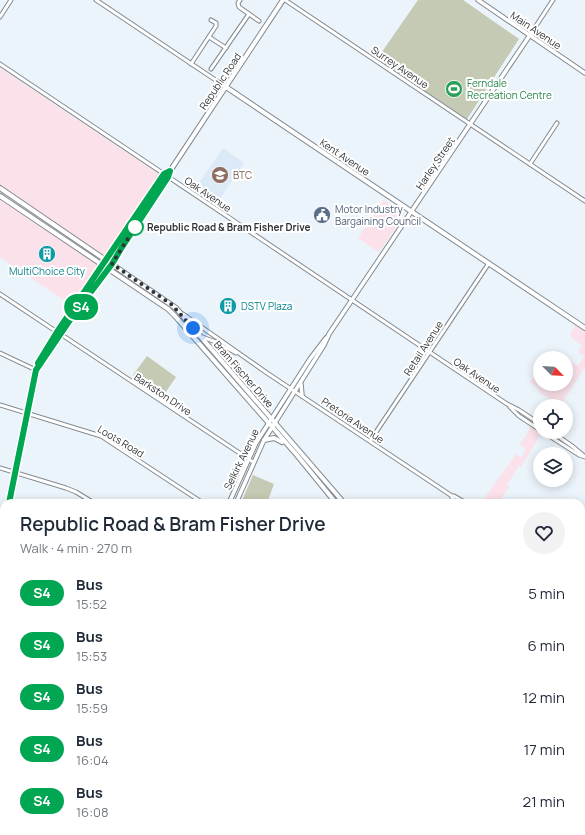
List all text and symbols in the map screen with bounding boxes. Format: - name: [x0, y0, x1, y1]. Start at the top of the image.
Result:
- street label: Main Avenue: [508, 8, 564, 52]
- street label: Surrey Avenue: [369, 43, 432, 91]
- street label: Republic Road: [196, 50, 244, 112]
- place label: Ferndale Recreation Centre: [467, 76, 552, 102]
- sports icon: Ferndale Recreation Centre: [444, 79, 464, 99]
- street label: Harley Street: [412, 134, 458, 192]
- street label: Kent Avenue: [317, 135, 373, 179]
- school or university icon: BTC: [210, 165, 230, 185]
- place label: BTC: [233, 168, 252, 182]
- street label: Oak Avenue: [182, 173, 234, 215]
- place label: Motor Industry Bargaining Council: [335, 202, 421, 228]
- public building icon: Motor Industry Bargaining Council: [312, 205, 332, 225]
- marker: Republic Road & Bram Fisher Drive: [126, 218, 144, 236]
- place label: Republic Road & Bram Fisher Drive: [147, 220, 311, 234]
- building icon: MultiChoice City: [37, 244, 57, 264]
- place label: MultiChoice City: [9, 264, 86, 278]
- line badge: S4: [63, 294, 99, 320]
- building icon: DSTV Plaza: [218, 296, 238, 316]
- text: S4: [72, 297, 90, 316]
- place label: DSTV Plaza: [241, 299, 292, 313]
- your location: [183, 318, 203, 338]
- street label: Retail Avenue: [400, 318, 446, 378]
- street label: Bram Fischer Drive: [211, 338, 277, 411]
- north arrow: [533, 351, 573, 391]
- map controls: [533, 351, 573, 487]
- street label: Oak Avenue: [451, 354, 503, 396]
- street label: Barkston Drive: [132, 370, 195, 418]
- street label: Pretoria Avenue: [319, 394, 387, 446]
- button: locate: [533, 399, 573, 439]
- street label: Loots Road: [95, 422, 147, 460]
- street label: Selkirk Avenue: [220, 426, 262, 492]
- button: layers: [533, 447, 573, 487]
- text: Republic Road & Bram Fisher Drive: [20, 511, 326, 537]
- button: heart: [523, 512, 565, 554]
- text: Walk · 4 min · 270 m: [20, 539, 132, 557]
- text: Bus: [76, 574, 103, 595]
- text: S4: [33, 583, 51, 602]
- text: 5 min: [528, 583, 565, 604]
- text: 15:52: [76, 595, 107, 613]
- text: Bus: [76, 626, 103, 647]
- text: S4: [33, 635, 51, 654]
- text: 6 min: [528, 635, 565, 656]
- text: 15:53: [76, 647, 107, 665]
- text: Bus: [76, 678, 103, 699]
- text: S4: [33, 687, 51, 706]
- text: 12 min: [522, 687, 565, 708]
- text: 15:59: [76, 699, 108, 717]
- text: Bus: [76, 730, 103, 751]
- text: S4: [33, 739, 51, 758]
- text: 17 min: [523, 739, 565, 760]
- text: 16:04: [76, 751, 109, 769]
- text: Bus: [76, 782, 103, 803]
- text: S4: [33, 791, 51, 810]
- text: 21 min: [522, 791, 565, 812]
- text: 16:08: [76, 803, 109, 821]

